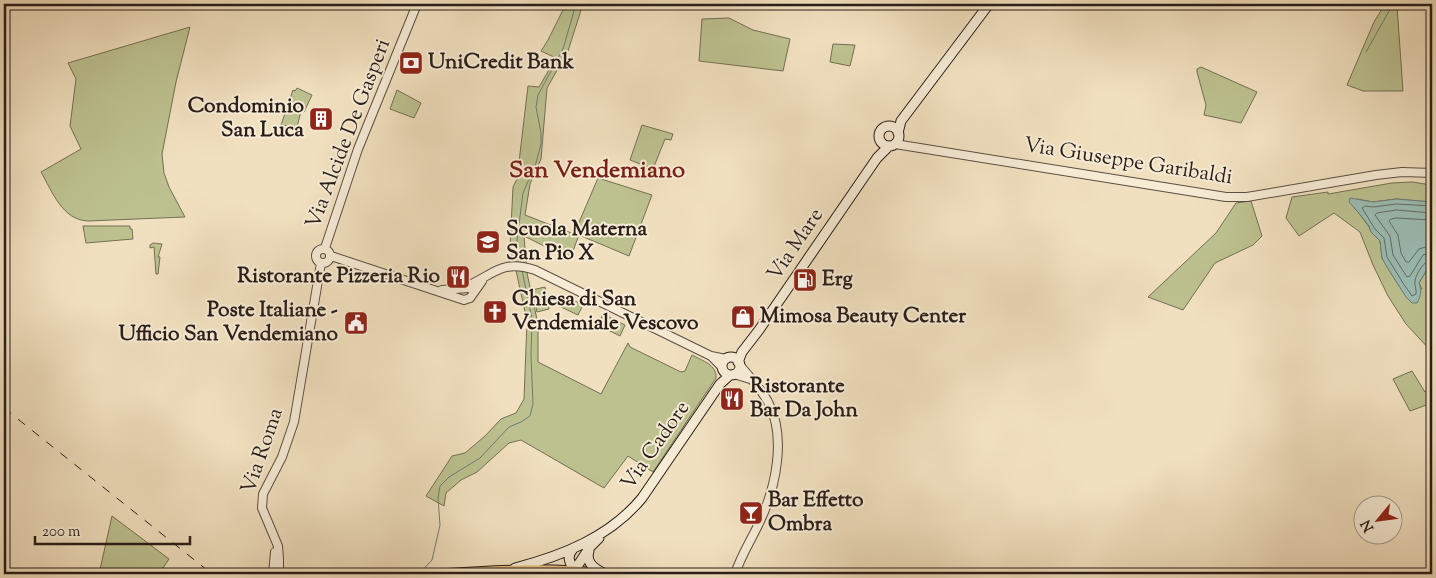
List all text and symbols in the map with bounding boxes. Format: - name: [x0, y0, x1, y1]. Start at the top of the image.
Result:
- street label: Via Alcide De Gasperi: [299, 35, 399, 233]
- place label: UniCredit Bank: [428, 48, 574, 78]
- bank icon: UniCredit Bank: [398, 50, 424, 76]
- place label: Condominio San Luca: [188, 92, 305, 146]
- building icon: Condominio San Luca: [308, 106, 334, 132]
- street label: Via Giuseppe Garibaldi: [1021, 131, 1235, 193]
- district label: San Vendemiano: [509, 154, 685, 188]
- street label: Via Mare: [761, 203, 831, 287]
- place label: Scuola Materna San Pio X: [506, 215, 648, 269]
- school or university icon: Scuola Materna San Pio X: [475, 229, 501, 255]
- place label: Ristorante Pizzeria Rio: [237, 262, 441, 292]
- restaurant icon: Ristorante Pizzeria Rio: [445, 264, 471, 290]
- place label: Erg: [822, 265, 854, 295]
- fuel station icon: Erg: [792, 267, 818, 293]
- place label: Chiesa di San Vendemiale Vescovo: [512, 285, 699, 339]
- place label: Poste Italiane - Ufficio San Vendemiano: [119, 296, 338, 350]
- church icon: Chiesa di San Vendemiale Vescovo: [482, 299, 508, 325]
- place label: Mimosa Beauty Center: [760, 302, 966, 332]
- shop icon: Mimosa Beauty Center: [730, 304, 756, 330]
- public building icon: Poste Italiane - Ufficio San Vendemiano: [343, 310, 369, 336]
- place label: Ristorante Bar Da John: [750, 372, 859, 426]
- restaurant icon: Ristorante Bar Da John: [719, 386, 745, 412]
- street label: Via Cadore: [614, 395, 698, 497]
- street label: Via Roma: [234, 404, 292, 498]
- place label: Bar Effetto Ombra: [768, 486, 864, 540]
- north arrow: [1354, 496, 1404, 546]
- bar icon: Bar Effetto Ombra: [738, 500, 764, 526]
- scale bar: [35, 513, 190, 545]
- text: N: [1357, 516, 1380, 535]
- text: 200 m: [42, 522, 81, 543]

